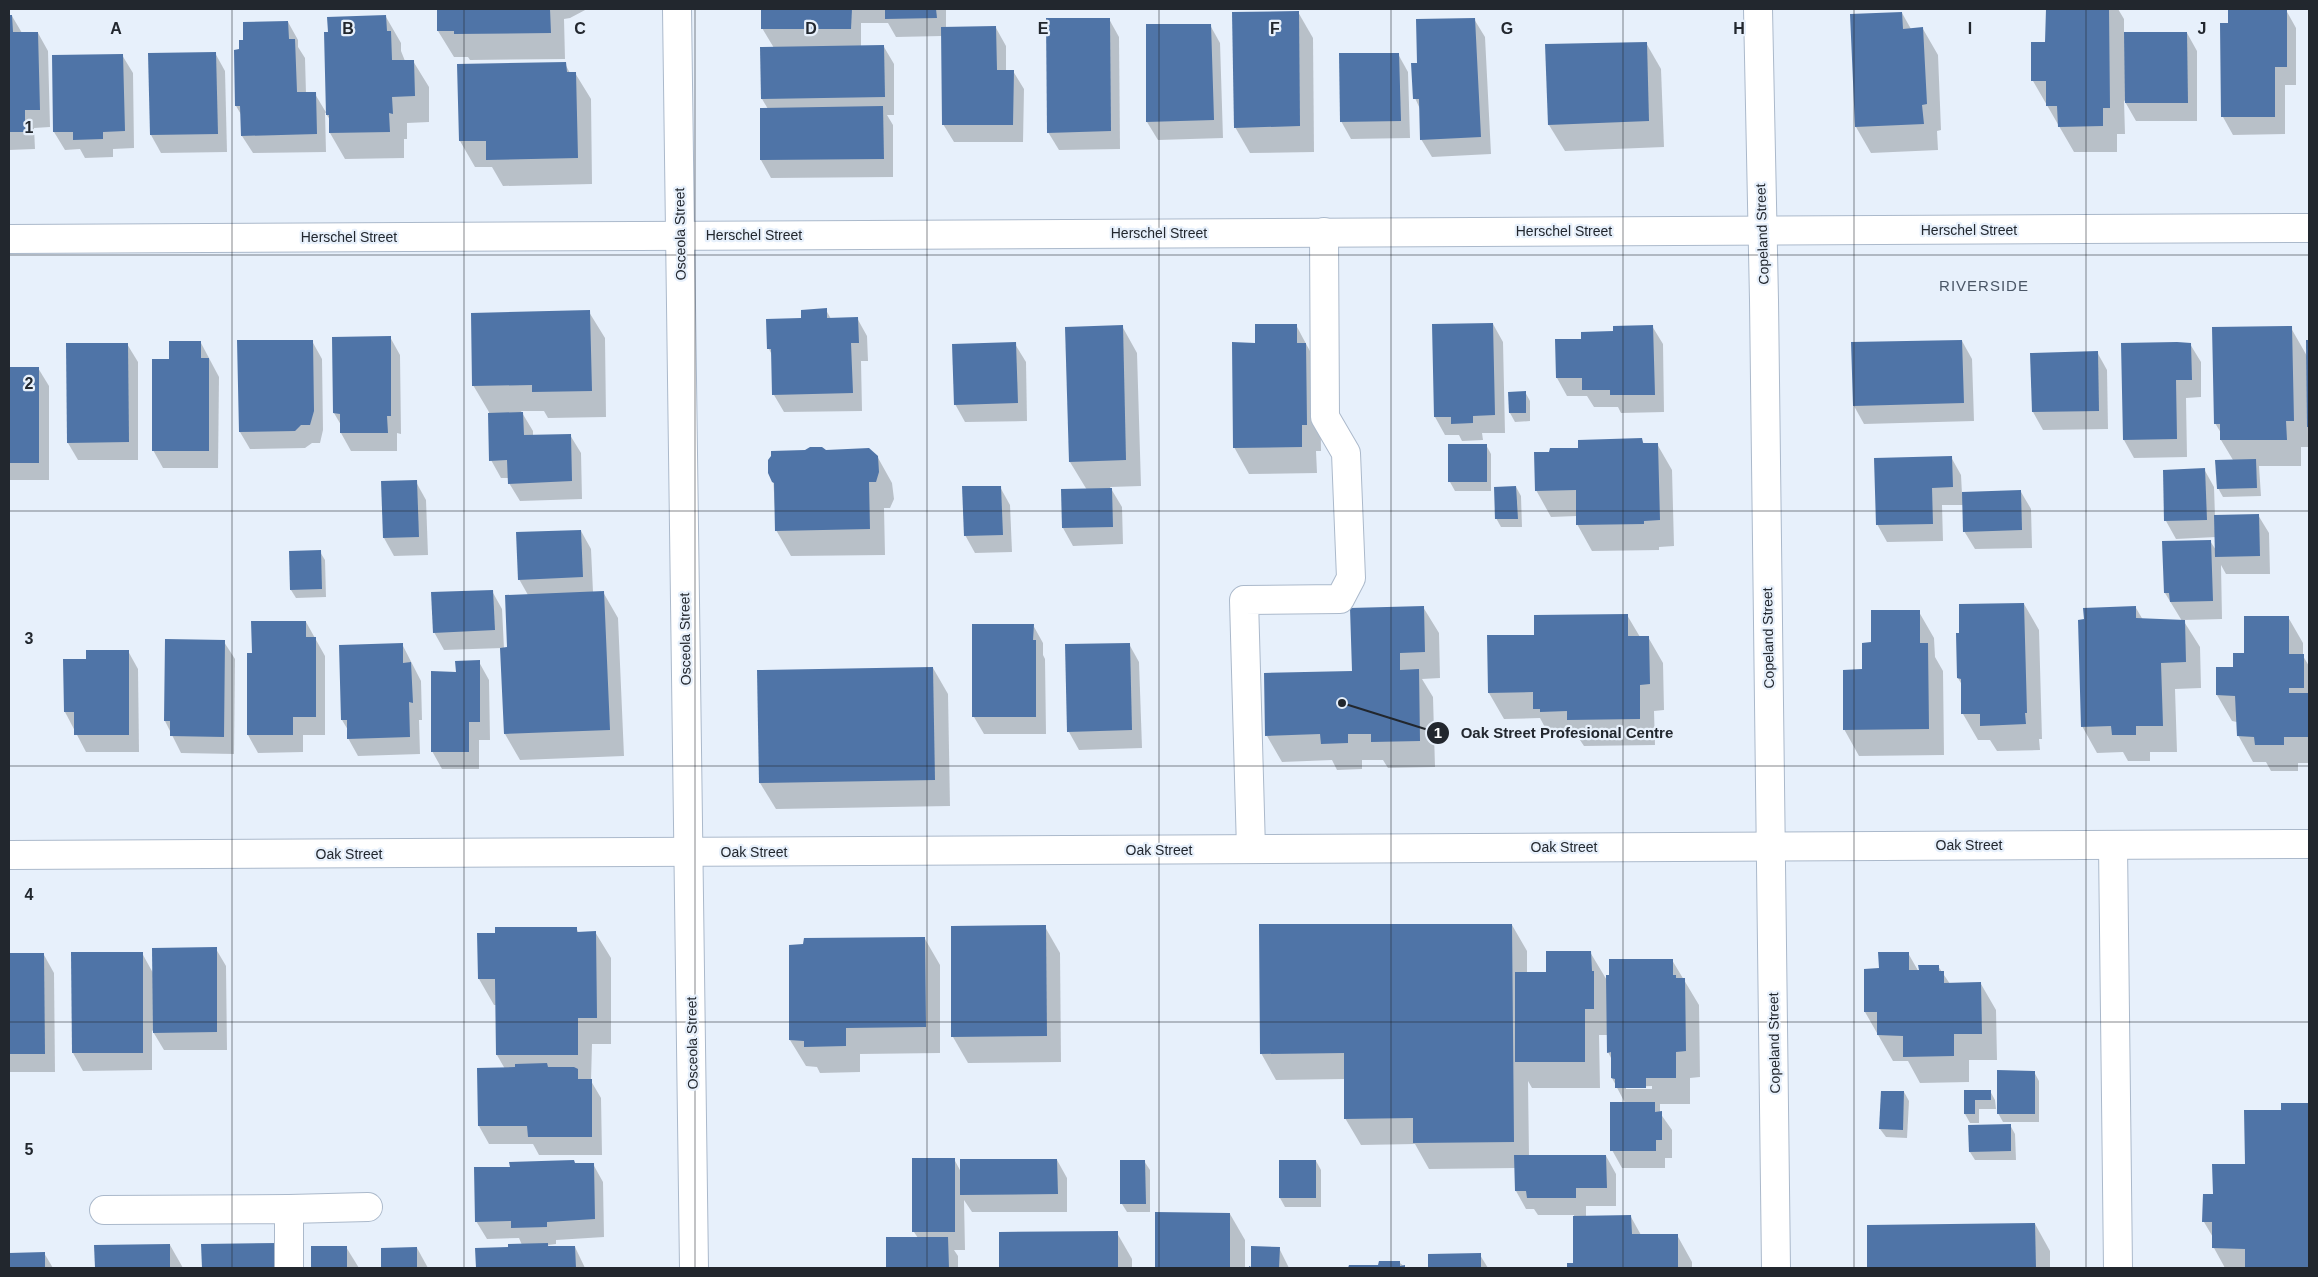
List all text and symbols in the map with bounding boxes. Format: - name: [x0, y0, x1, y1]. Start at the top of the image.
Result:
- text: A: [110, 20, 122, 37]
- text: B: [342, 20, 354, 37]
- text: C: [574, 20, 586, 37]
- text: D: [805, 20, 817, 37]
- text: E: [1038, 20, 1049, 37]
- text: F: [1270, 20, 1280, 37]
- text: G: [1501, 20, 1513, 37]
- text: H: [1733, 20, 1745, 37]
- text: I: [1968, 20, 1972, 37]
- text: J: [2198, 20, 2206, 37]
- text: 1: [25, 119, 34, 136]
- street label: Copeland Street: [1752, 183, 1772, 285]
- street label: Osceola Street: [671, 187, 689, 280]
- street label: Herschel Street: [1921, 222, 2017, 238]
- street label: Herschel Street: [1516, 223, 1612, 239]
- street label: Herschel Street: [1111, 225, 1207, 241]
- street label: Herschel Street: [706, 227, 802, 243]
- street label: Herschel Street: [301, 229, 397, 245]
- district label: RIVERSIDE: [1939, 277, 2029, 294]
- text: 2: [25, 375, 34, 392]
- street label: Copeland Street: [1759, 587, 1777, 689]
- street label: Osceola Street: [676, 592, 694, 685]
- text: 3: [25, 630, 34, 647]
- callout: Oak Street Profesional Centre: [1426, 718, 1684, 748]
- text: 1: [1434, 724, 1442, 741]
- text: Oak Street Profesional Centre: [1461, 724, 1673, 741]
- street label: Oak Street: [1936, 837, 2003, 853]
- street label: Oak Street: [1531, 839, 1598, 855]
- street label: Oak Street: [1126, 842, 1193, 858]
- street label: Oak Street: [721, 844, 788, 860]
- street label: Oak Street: [316, 846, 383, 862]
- text: 4: [25, 886, 34, 903]
- street label: Copeland Street: [1765, 992, 1783, 1094]
- street label: Osceola Street: [683, 996, 701, 1089]
- text: 5: [25, 1141, 34, 1158]

